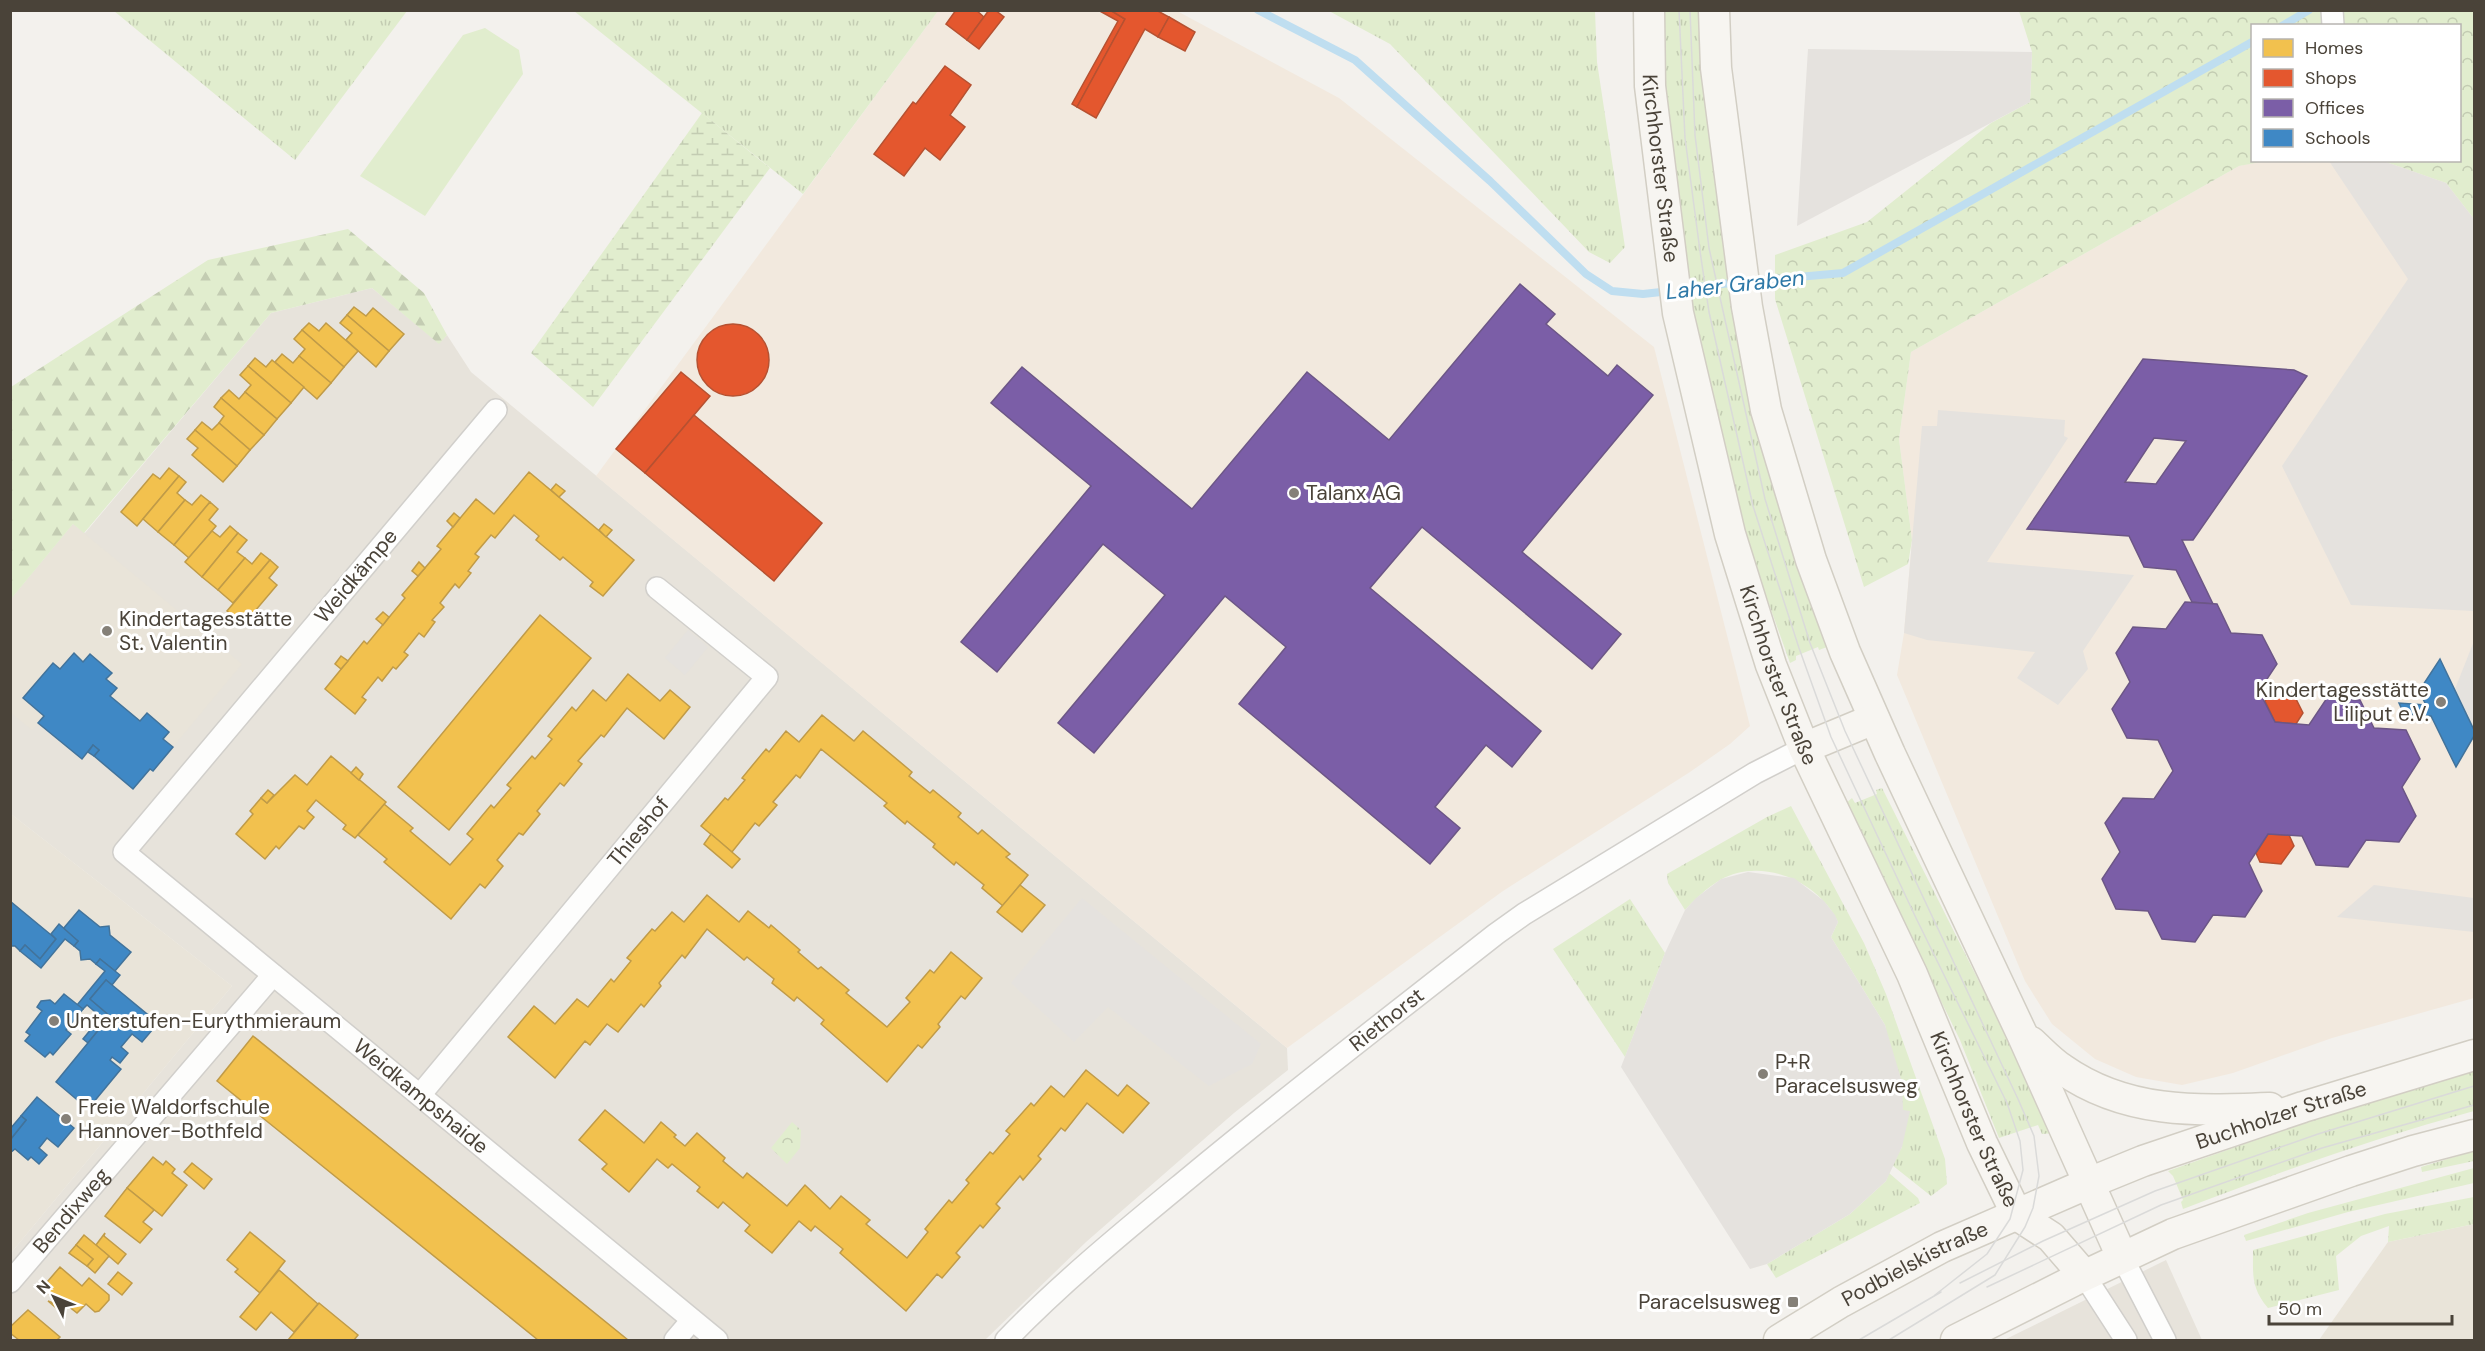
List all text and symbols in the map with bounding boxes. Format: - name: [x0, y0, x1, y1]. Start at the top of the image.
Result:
- legend: [2251, 24, 2461, 162]
- text: Homes: [2305, 36, 2363, 60]
- text: Shops: [2305, 66, 2357, 90]
- street label: Kirchhorster Straße: [1636, 74, 1686, 264]
- text: Offices: [2305, 96, 2365, 120]
- text: Schools: [2305, 126, 2370, 150]
- water label: Laher Graben: [1664, 263, 1806, 306]
- place label: Talanx AG: [1306, 479, 1401, 507]
- marker: Talanx AG: [1287, 486, 1301, 500]
- street label: Weidkämpe: [308, 523, 404, 629]
- street label: Kirchhorster Straße: [1733, 582, 1824, 770]
- place label: Kindertagesstätte St. Valentin: [119, 605, 292, 657]
- marker: Kindertagesstätte St. Valentin: [100, 624, 114, 638]
- place label: Kindertagesstätte Liliput e.V.: [2256, 676, 2429, 728]
- marker: Kindertagesstätte Liliput e.V.: [2434, 695, 2448, 709]
- street label: Thieshof: [601, 791, 676, 873]
- street label: Riethorst: [1343, 981, 1430, 1058]
- place label: Unterstufen-Eurythmieraum: [66, 1007, 341, 1035]
- marker: Unterstufen-Eurythmieraum: [47, 1014, 61, 1028]
- street label: Kirchhorster Straße: [1923, 1027, 2025, 1212]
- street label: Weidkampshaide: [347, 1032, 494, 1160]
- place label: P+R Paracelsusweg: [1775, 1048, 1918, 1100]
- marker: P+R Paracelsusweg: [1756, 1067, 1770, 1081]
- street label: Buchholzer Straße: [2192, 1074, 2370, 1156]
- place label: Freie Waldorfschule Hannover-Bothfeld: [78, 1093, 270, 1145]
- marker: Freie Waldorfschule Hannover-Bothfeld: [59, 1112, 73, 1126]
- street label: Bendixweg: [27, 1162, 116, 1259]
- street label: Podbielskistraße: [1837, 1215, 1993, 1313]
- north arrow: [24, 1267, 84, 1327]
- text: N: [32, 1276, 55, 1299]
- place label: Paracelsusweg: [1638, 1288, 1781, 1316]
- scale bar: [2269, 1288, 2452, 1326]
- marker: Paracelsusweg: [1786, 1295, 1800, 1309]
- text: 50 m: [2278, 1297, 2322, 1321]

